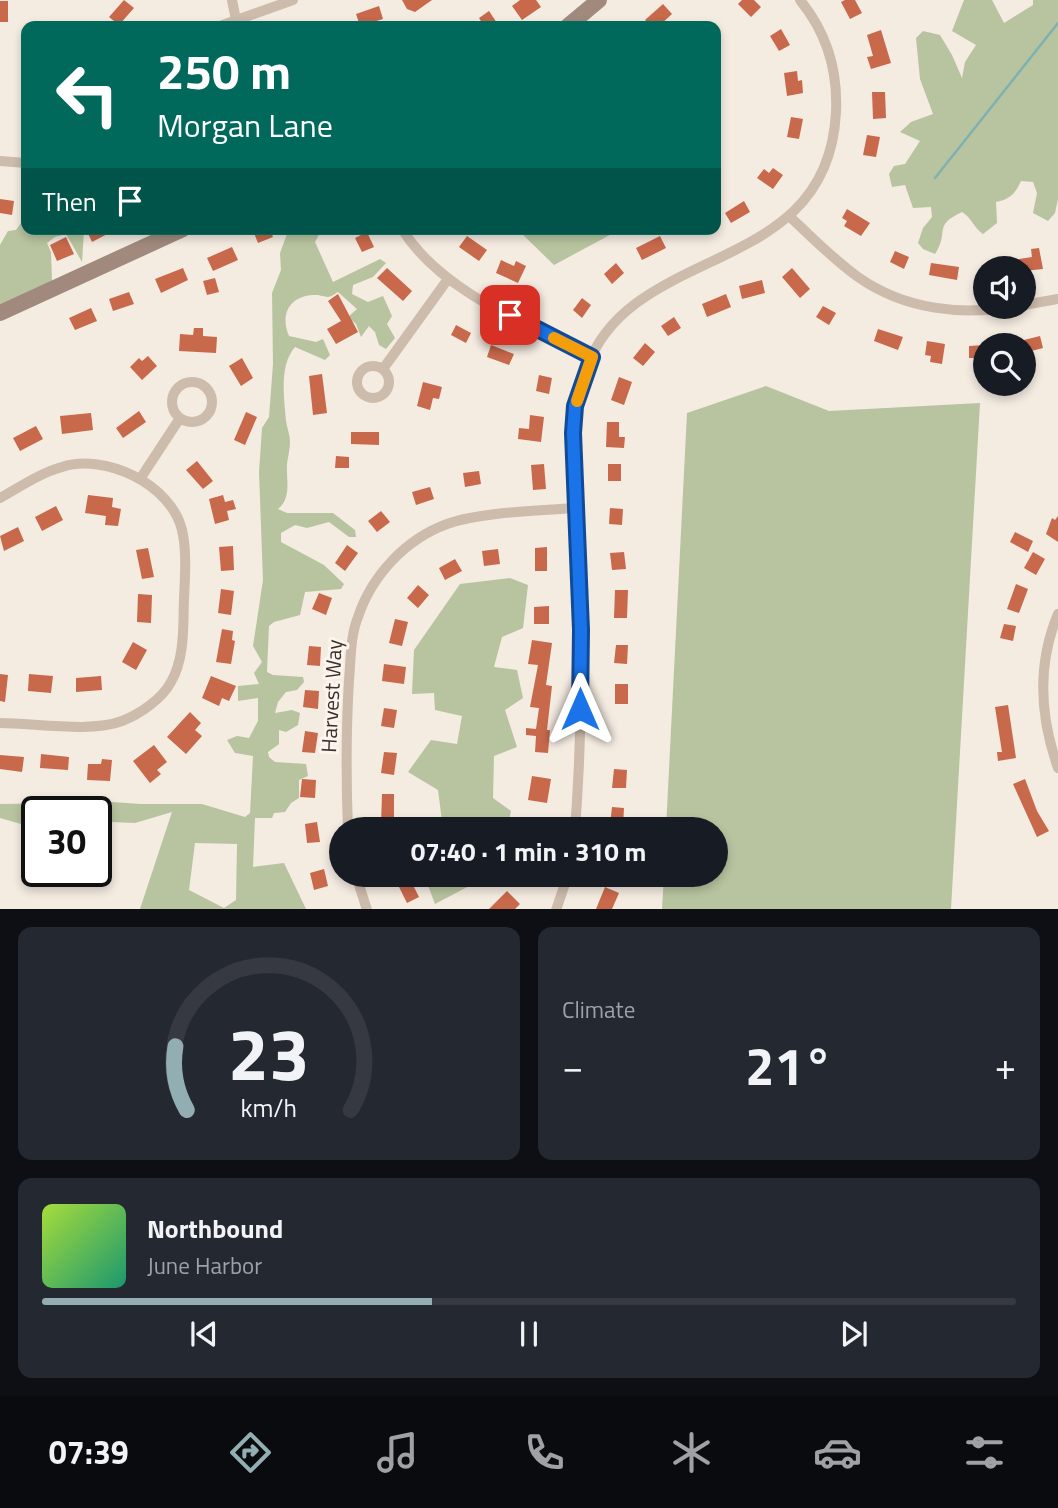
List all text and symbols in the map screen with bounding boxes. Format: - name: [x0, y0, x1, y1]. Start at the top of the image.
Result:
- text: 250 m: [157, 33, 291, 108]
- icon: left: [42, 49, 133, 140]
- text: Morgan Lane: [157, 101, 333, 149]
- text: Then: [42, 182, 97, 221]
- icon: arrive: [111, 182, 149, 220]
- map controls: [973, 256, 1036, 396]
- button: sound: [973, 256, 1036, 319]
- pin: [480, 285, 540, 345]
- icon: arrive: [491, 296, 529, 334]
- button: search: [973, 333, 1036, 396]
- street label: Harvest Way: [312, 639, 350, 753]
- position arrow: [543, 672, 617, 746]
- speed limit sign: 30: [21, 796, 112, 887]
- text: 07:40 · 1 min · 310 m: [411, 832, 646, 871]
- text: Climate: [562, 992, 635, 1027]
- text: 23: [228, 998, 310, 1108]
- text: 21°: [745, 1026, 833, 1105]
- text: −: [562, 1037, 583, 1095]
- text: +: [995, 1037, 1016, 1095]
- text: km/h: [241, 1088, 297, 1126]
- text: Northbound: [147, 1209, 283, 1248]
- text: June Harbor: [147, 1248, 262, 1283]
- icon: previous: [185, 1315, 223, 1353]
- icon: pause: [510, 1315, 548, 1353]
- icon: next: [835, 1315, 873, 1353]
- text: 07:39: [49, 1428, 129, 1476]
- icon: directions: [226, 1428, 275, 1477]
- icon: music: [373, 1428, 422, 1477]
- icon: phone: [520, 1428, 569, 1477]
- icon: climate: [667, 1428, 716, 1477]
- icon: car: [813, 1428, 862, 1477]
- icon: filters: [960, 1428, 1009, 1477]

